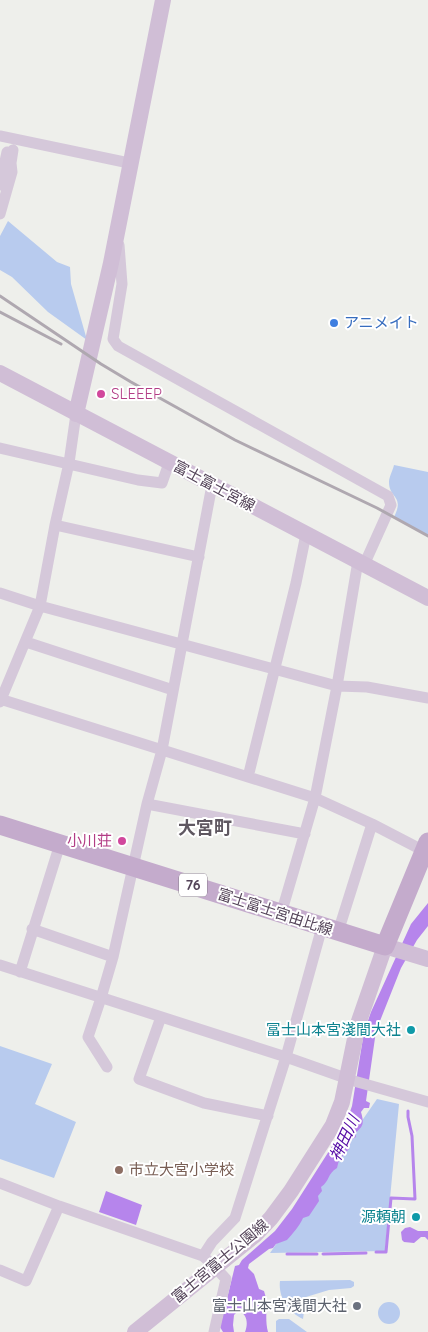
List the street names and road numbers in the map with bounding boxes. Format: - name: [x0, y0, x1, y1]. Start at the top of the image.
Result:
- street label: 富士富士宮線: [170, 456, 258, 515]
- road number: 76: [179, 874, 207, 896]
- street label: 富士富士宮由比線: [215, 884, 335, 939]
- street label: 富士宮富士公園線: [168, 1215, 272, 1306]

